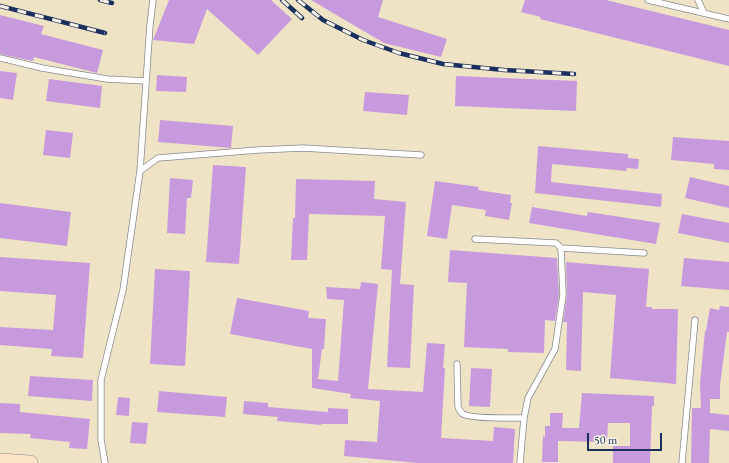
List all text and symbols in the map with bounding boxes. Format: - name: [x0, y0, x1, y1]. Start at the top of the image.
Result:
- scale bar: [589, 425, 664, 451]
- text: 50 m: [594, 432, 617, 448]

